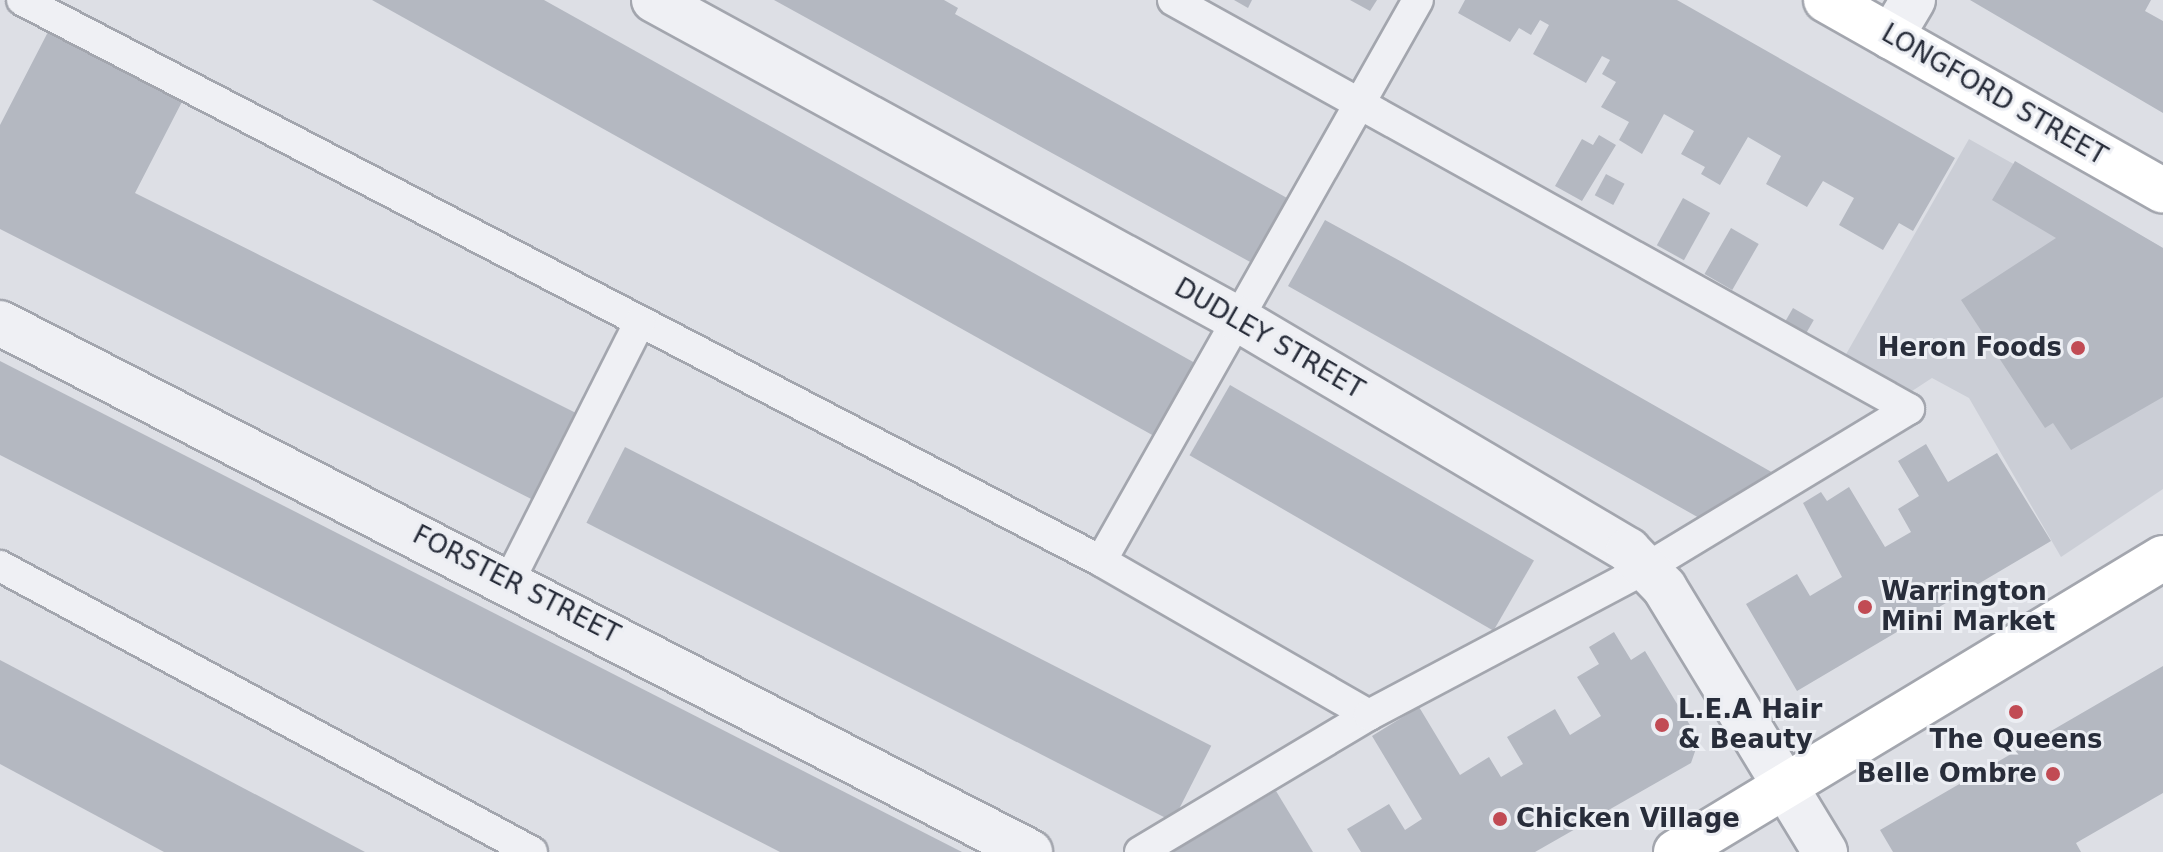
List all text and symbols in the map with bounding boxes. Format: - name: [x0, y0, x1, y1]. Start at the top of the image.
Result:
- street label: LONGFORD STREET: [1876, 18, 2112, 172]
- street label: DUDLEY STREET: [1169, 272, 1369, 406]
- place label: Heron Foods: [1878, 332, 2062, 364]
- marker: Heron Foods: [2069, 339, 2087, 357]
- street label: FORSTER STREET: [407, 519, 625, 651]
- place label: Warrington Mini Market: [1881, 576, 2055, 638]
- marker: Warrington Mini Market: [1856, 598, 1874, 616]
- place label: L.E.A Hair & Beauty: [1678, 694, 1822, 756]
- marker: The Queens: [2007, 703, 2025, 721]
- marker: L.E.A Hair & Beauty: [1653, 716, 1671, 734]
- place label: The Queens: [1930, 724, 2102, 756]
- place label: Belle Ombre: [1857, 758, 2037, 790]
- marker: Belle Ombre: [2044, 765, 2062, 783]
- place label: Chicken Village: [1516, 803, 1740, 835]
- marker: Chicken Village: [1491, 810, 1509, 828]

